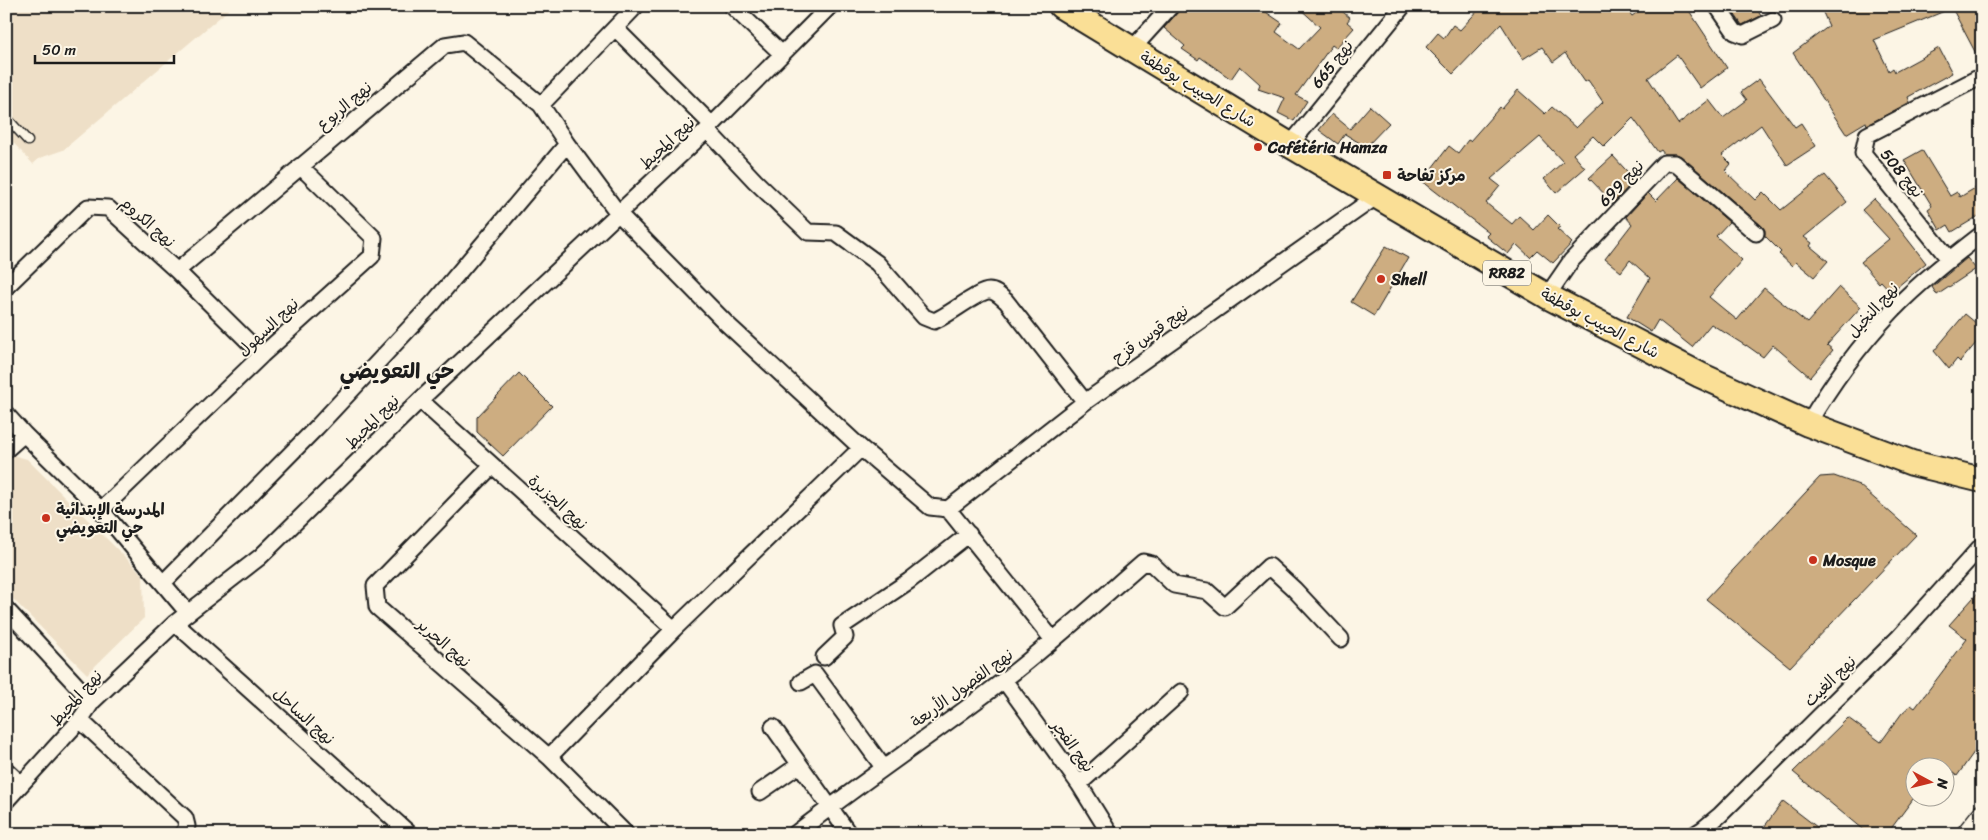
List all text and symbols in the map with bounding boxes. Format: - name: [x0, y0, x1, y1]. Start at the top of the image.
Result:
- scale bar: [35, 32, 174, 64]
- street label: نهج 665: [1303, 33, 1361, 95]
- text: 50 m: [42, 37, 77, 63]
- street label: شارع الحبيب بوقطفة: [1134, 43, 1262, 135]
- street label: نهج الربوع: [309, 74, 379, 138]
- street label: نهج المحيط: [632, 109, 702, 177]
- place label: Cafétéria Hamza: [1267, 133, 1388, 162]
- marker: Cafétéria Hamza: [1252, 141, 1264, 153]
- street label: نهج 508: [1873, 142, 1931, 204]
- street label: نهج 699: [1591, 153, 1651, 213]
- place label: مركز تفاحة: [1397, 161, 1466, 190]
- marker: مركز تفاحة: [1381, 169, 1393, 181]
- street label: نهج الكروم: [113, 189, 183, 255]
- road number: RR82: [1483, 260, 1531, 286]
- place label: Shell: [1390, 265, 1428, 294]
- marker: Shell: [1375, 273, 1387, 285]
- street label: نهج النخيل: [1840, 275, 1906, 345]
- street label: شارع الحبيب بوقطفة: [1535, 279, 1665, 367]
- street label: نهج السهول: [230, 290, 306, 364]
- street label: نهج قوس قزح: [1105, 297, 1195, 371]
- district label: حي التعويضي: [340, 352, 454, 390]
- street label: نهج المحيط: [337, 387, 407, 457]
- street label: نهج الجزيرة: [521, 467, 595, 537]
- place label: المدرسة الإبتدائية حي التعويضي: [56, 495, 165, 542]
- marker: المدرسة الإبتدائية حي التعويضي: [40, 512, 52, 524]
- place label: Mosque: [1822, 546, 1876, 575]
- marker: Mosque: [1807, 554, 1819, 566]
- street label: نهج الحرير: [409, 610, 478, 675]
- street label: نهج الفصول الأربعة: [904, 641, 1020, 735]
- street label: نهج الغيث: [1797, 648, 1863, 714]
- street label: نهج المحيط: [42, 663, 110, 733]
- street label: نهج الساحل: [266, 680, 342, 752]
- street label: نهج الفجر: [1042, 712, 1102, 779]
- north arrow: [1906, 758, 1956, 808]
- text: N: [1929, 776, 1956, 790]

